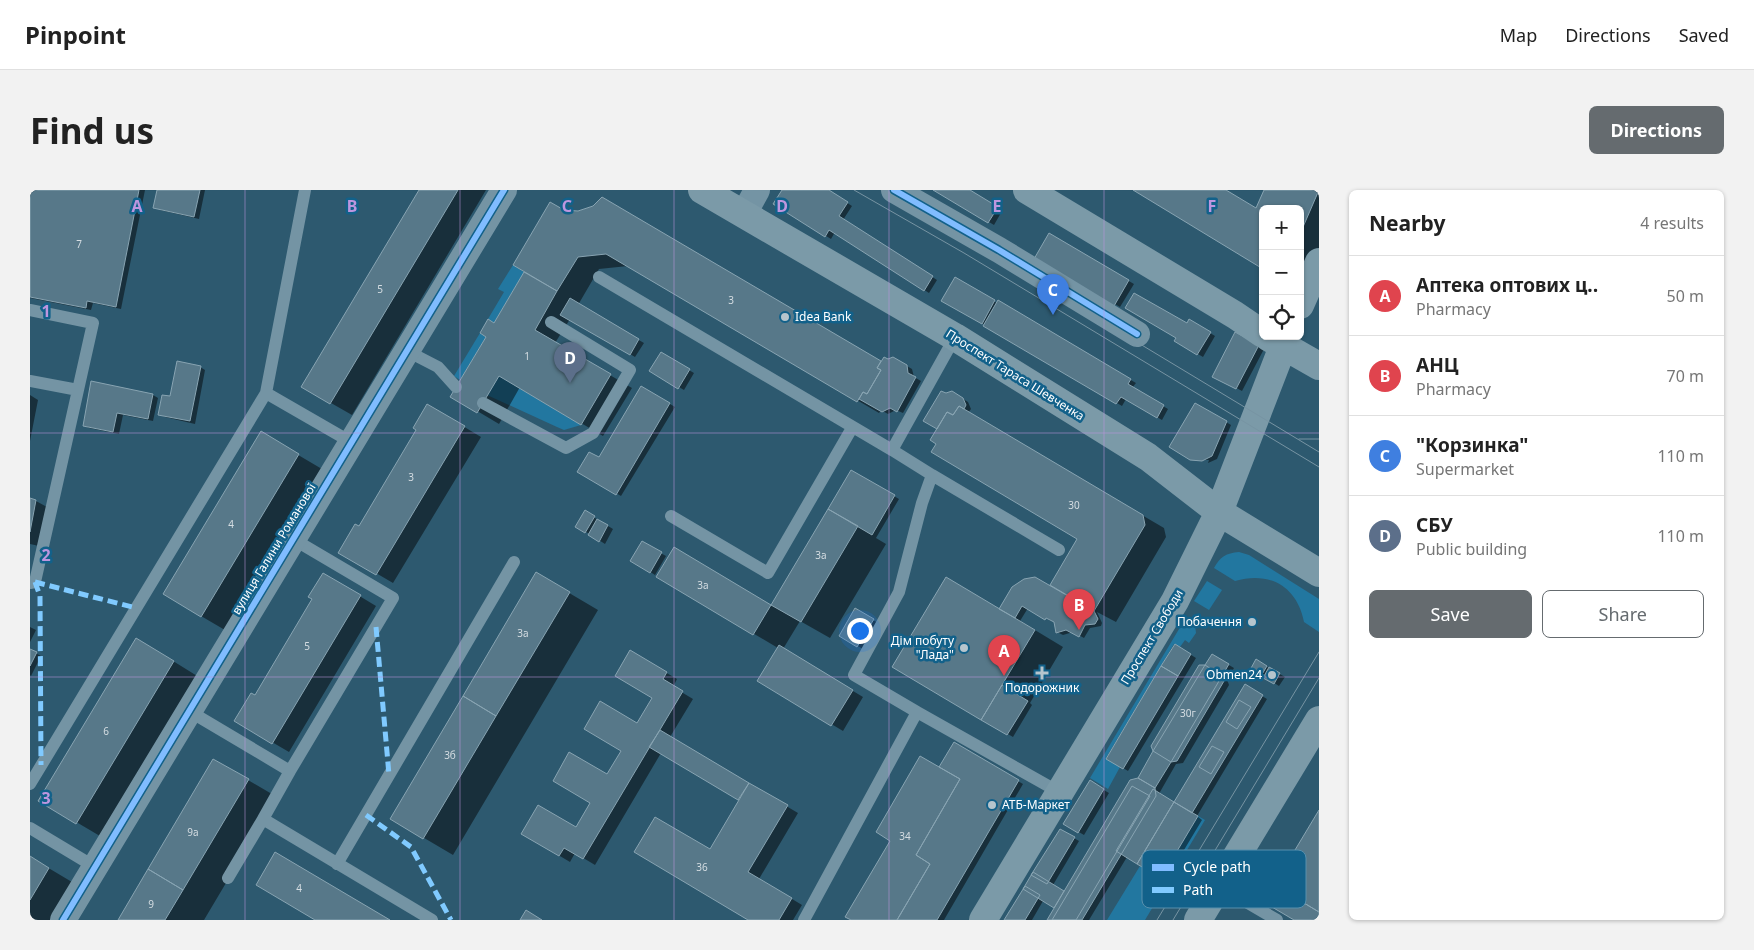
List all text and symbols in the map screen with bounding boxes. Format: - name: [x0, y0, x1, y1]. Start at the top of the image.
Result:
- text: Pinpoint: [25, 18, 126, 51]
- text: Map: [1500, 23, 1537, 47]
- text: Directions: [1565, 23, 1651, 47]
- text: Saved: [1679, 23, 1729, 47]
- button: Directions: [1589, 106, 1724, 154]
- text: Find us: [30, 107, 154, 154]
- text: A: [131, 195, 143, 217]
- text: B: [347, 195, 357, 217]
- text: C: [562, 195, 572, 217]
- text: D: [776, 195, 788, 217]
- text: E: [993, 195, 1002, 217]
- text: F: [1208, 195, 1216, 217]
- map controls: [1259, 205, 1304, 340]
- button: +: [1259, 205, 1304, 250]
- text: Nearby: [1369, 209, 1445, 237]
- text: 4 results: [1640, 212, 1704, 234]
- house number: 7: [76, 237, 82, 251]
- button: −: [1259, 250, 1304, 295]
- text: Аптека оптових ц‥: [1416, 272, 1598, 298]
- pin: C: [1037, 274, 1069, 315]
- house number: 5: [377, 282, 383, 296]
- text: A: [1379, 285, 1391, 307]
- text: 50 m: [1667, 285, 1704, 307]
- house number: 3: [728, 293, 734, 307]
- button: locate: [1259, 295, 1304, 340]
- text: Pharmacy: [1416, 298, 1491, 320]
- text: 1: [41, 300, 51, 322]
- place label: Idea Bank: [795, 308, 852, 325]
- marker: Idea Bank: [779, 311, 791, 323]
- street label: Проспект Тараса Шевченка: [943, 325, 1088, 424]
- pin: D: [554, 342, 586, 383]
- house number: 1: [524, 349, 530, 363]
- text: АНЦ: [1416, 352, 1459, 378]
- text: B: [1380, 365, 1390, 387]
- text: 70 m: [1667, 365, 1704, 387]
- text: Pharmacy: [1416, 378, 1491, 400]
- text: "Корзинка": [1416, 432, 1528, 458]
- text: C: [1380, 445, 1390, 467]
- text: 110 m: [1657, 445, 1704, 467]
- text: Supermarket: [1416, 458, 1514, 480]
- house number: 3: [408, 470, 414, 484]
- street label: вулиця Галини Романової: [228, 480, 320, 618]
- house number: 30: [1068, 498, 1080, 512]
- text: СБУ: [1416, 512, 1453, 538]
- house number: 4: [228, 517, 234, 531]
- text: D: [1379, 525, 1391, 547]
- text: 110 m: [1657, 525, 1704, 547]
- text: Public building: [1416, 538, 1527, 560]
- text: 2: [41, 544, 51, 566]
- house number: 3а: [815, 548, 827, 562]
- house number: 3а: [697, 578, 709, 592]
- street label: Проспект Свободи: [1116, 586, 1187, 688]
- pin: B: [1063, 589, 1095, 630]
- button: Save: [1369, 590, 1532, 638]
- button: Share: [1542, 590, 1704, 638]
- place label: Побачення: [1177, 613, 1242, 630]
- marker: Побачення: [1246, 616, 1258, 628]
- your location: [847, 618, 873, 644]
- house number: 3а: [517, 626, 529, 640]
- place label: Дім побуту "Лада": [891, 632, 955, 663]
- pin: A: [988, 635, 1020, 676]
- house number: 5: [304, 639, 310, 653]
- marker: Дім побуту "Лада": [958, 642, 970, 654]
- place label: Obmen24: [1206, 666, 1262, 683]
- marker: Подорожник: [1036, 667, 1048, 679]
- marker: Obmen24: [1266, 669, 1278, 681]
- place label: Подорожник: [1005, 679, 1080, 696]
- house number: 30г: [1180, 706, 1197, 720]
- house number: 6: [103, 724, 109, 738]
- house number: 3б: [444, 748, 456, 762]
- text: 3: [41, 787, 51, 809]
- place label: АТБ-Маркет: [1002, 796, 1070, 813]
- marker: АТБ-Маркет: [986, 799, 998, 811]
- house number: 9а: [187, 825, 199, 839]
- house number: 34: [899, 829, 911, 843]
- legend: [1142, 850, 1306, 908]
- text: Cycle path: [1183, 857, 1251, 876]
- house number: 36: [696, 860, 708, 874]
- text: Path: [1183, 880, 1213, 899]
- house number: 4: [296, 881, 302, 895]
- house number: 9: [148, 897, 154, 911]

